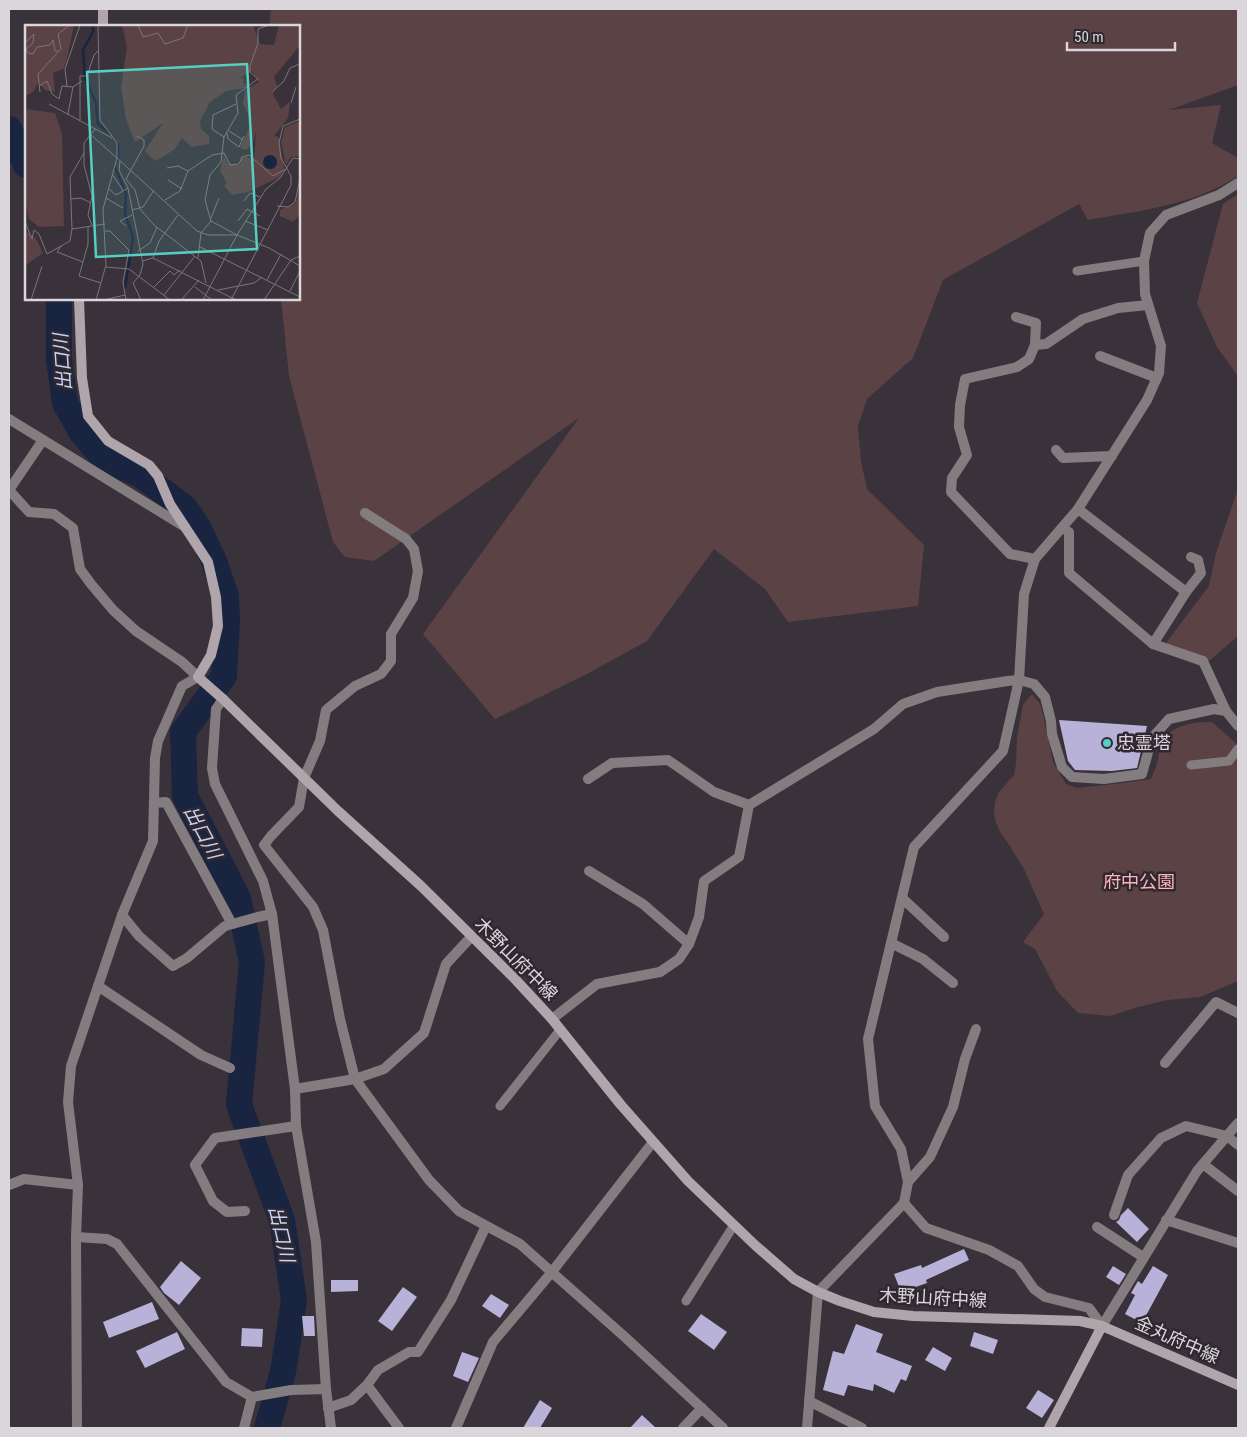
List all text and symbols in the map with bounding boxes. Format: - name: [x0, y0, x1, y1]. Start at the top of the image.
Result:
- scale bar: [1067, 20, 1174, 52]
- inset map: [25, 25, 300, 300]
- text: 50 m: [1074, 28, 1104, 46]
- water label: 出口川: [49, 331, 76, 391]
- place label: 忠霊塔: [1117, 732, 1171, 753]
- marker: 忠霊塔: [1101, 737, 1113, 749]
- water label: 出口川: [179, 802, 227, 865]
- park label: 府中公園: [1103, 871, 1175, 892]
- street label: 木野山府中線: [471, 913, 562, 1004]
- water label: 出口川: [264, 1204, 300, 1266]
- street label: 木野山府中線: [879, 1284, 988, 1311]
- street label: 金丸府中線: [1132, 1312, 1223, 1367]

